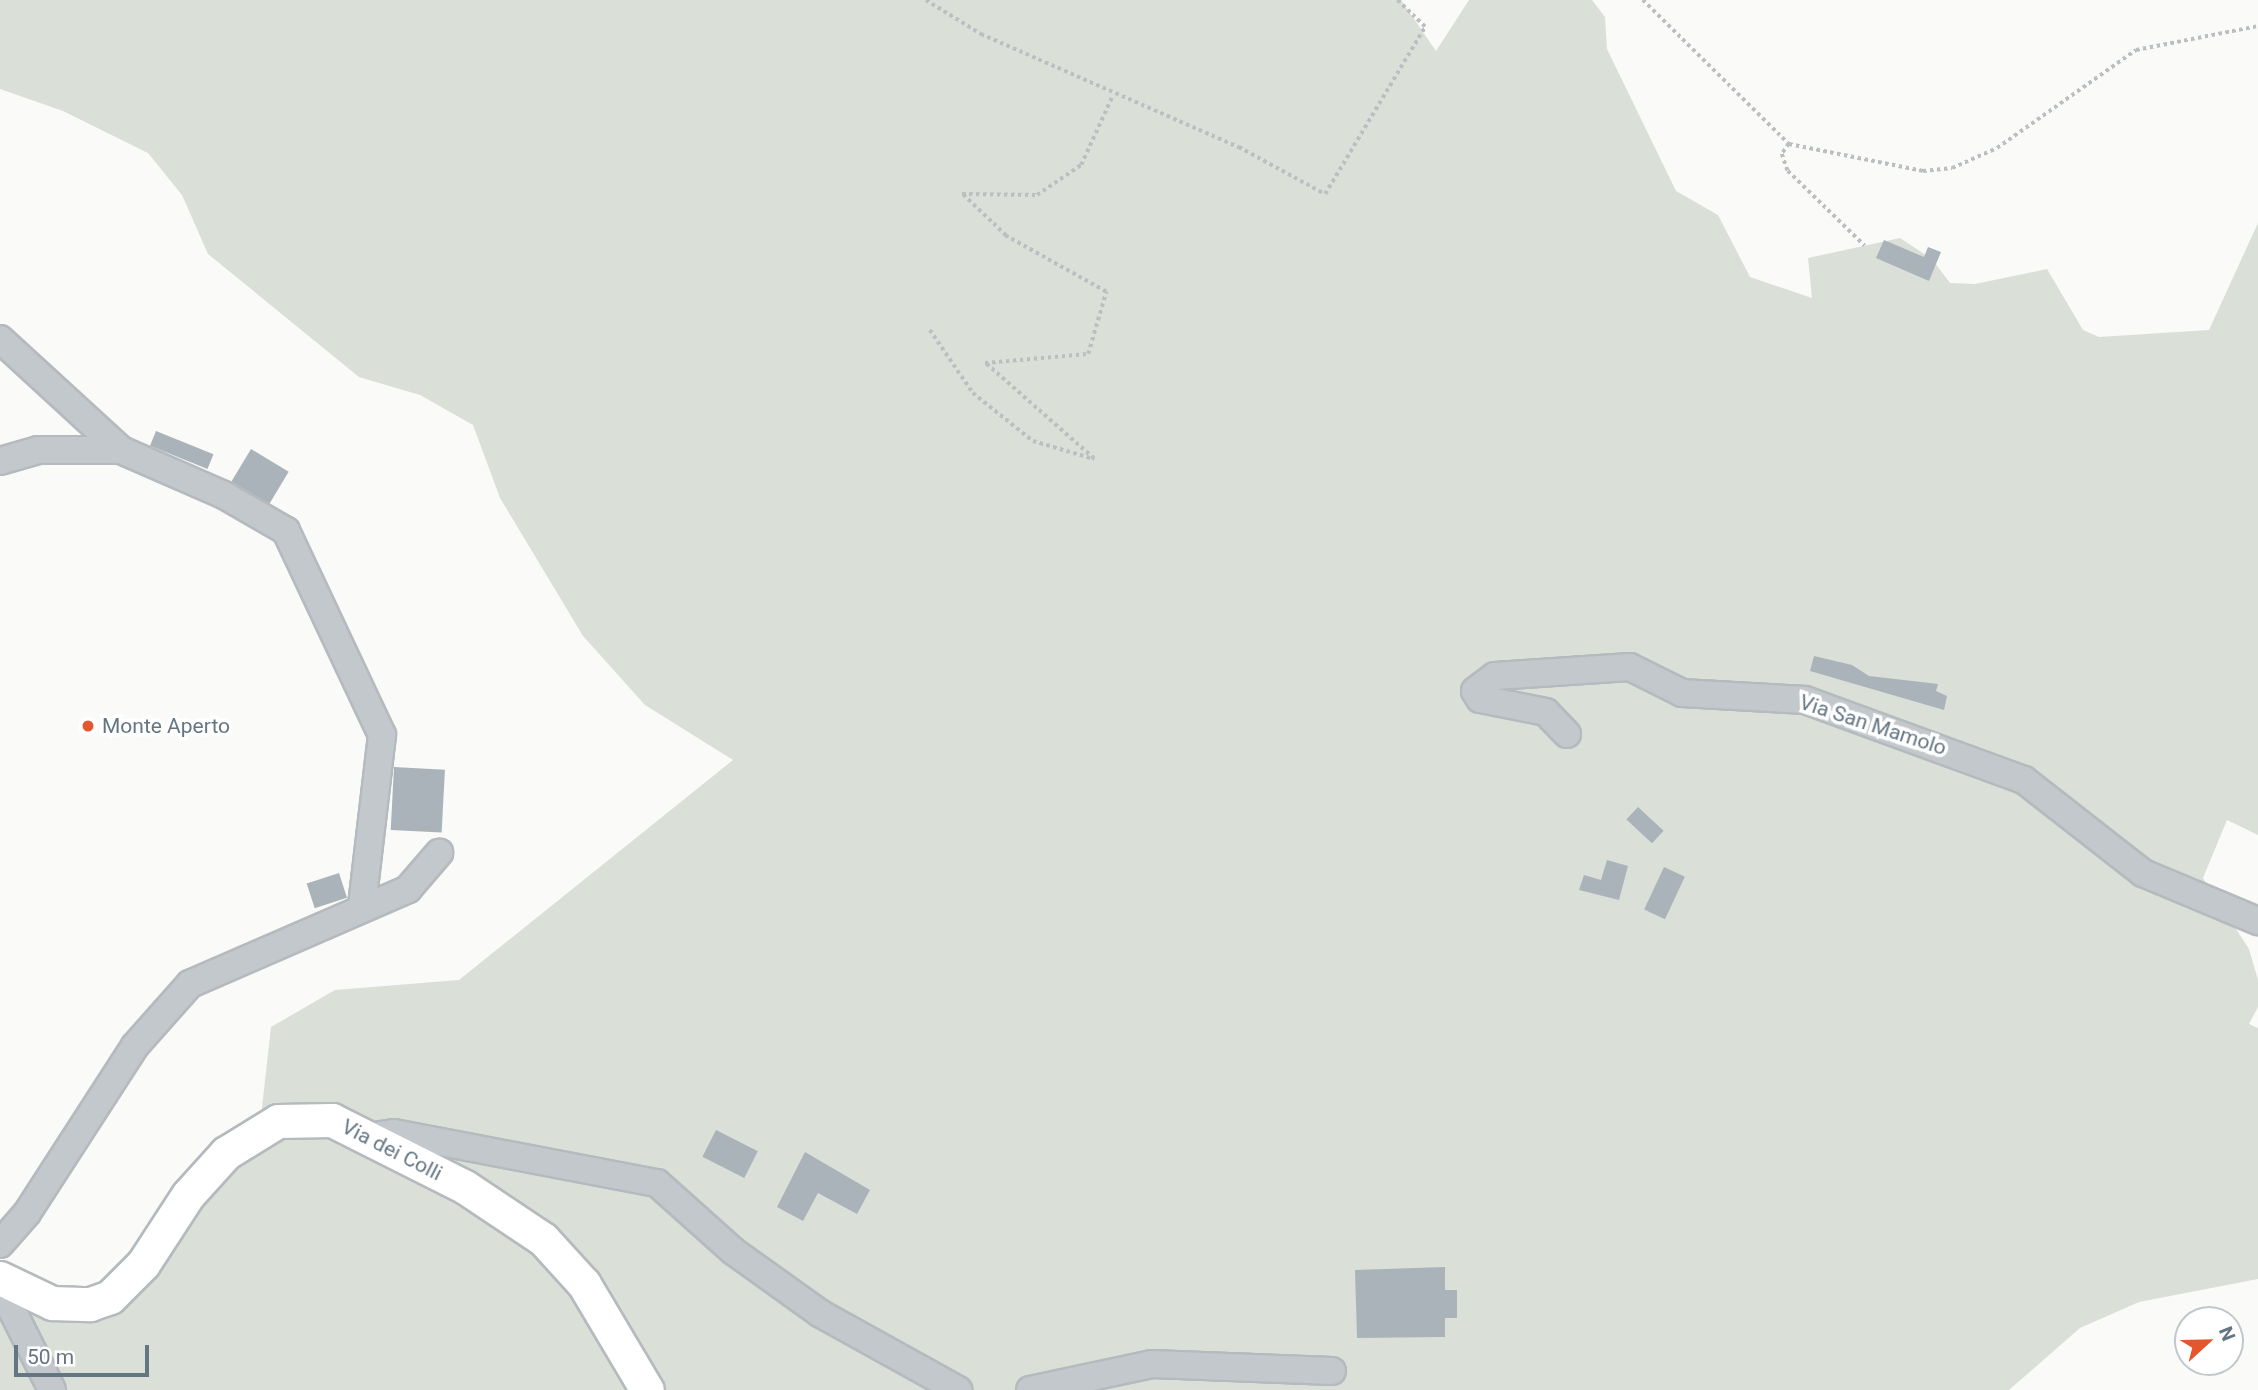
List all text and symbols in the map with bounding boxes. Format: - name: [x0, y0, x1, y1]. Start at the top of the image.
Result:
- street label: Via San Mamolo: [1796, 689, 1950, 761]
- place label: Monte Aperto: [102, 713, 230, 739]
- marker: Monte Aperto: [80, 718, 96, 734]
- street label: Via dei Colli: [338, 1114, 446, 1186]
- north arrow: [2174, 1306, 2244, 1376]
- text: N: [2214, 1323, 2240, 1344]
- scale bar: [18, 1330, 152, 1374]
- text: 50 m: [27, 1345, 74, 1369]

